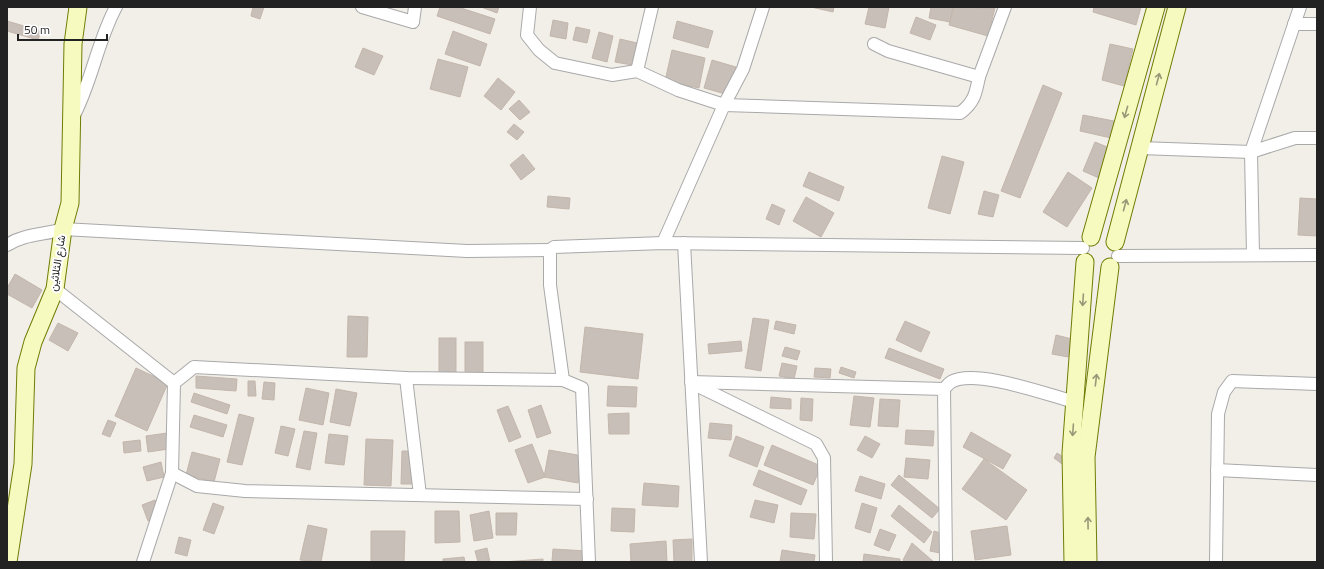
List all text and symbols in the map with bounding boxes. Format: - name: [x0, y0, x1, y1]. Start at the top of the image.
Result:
- scale bar: [18, 16, 107, 42]
- text: 50 m: [24, 20, 50, 39]
- one-way arrow: [1155, 73, 1162, 86]
- one-way arrow: [1122, 105, 1130, 118]
- one-way arrow: [1122, 198, 1129, 211]
- street label: شارع الثلاثين: [45, 233, 69, 292]
- one-way arrow: [1079, 293, 1086, 306]
- one-way arrow: [1092, 374, 1100, 387]
- one-way arrow: [1069, 423, 1077, 436]
- one-way arrow: [1084, 517, 1092, 530]

